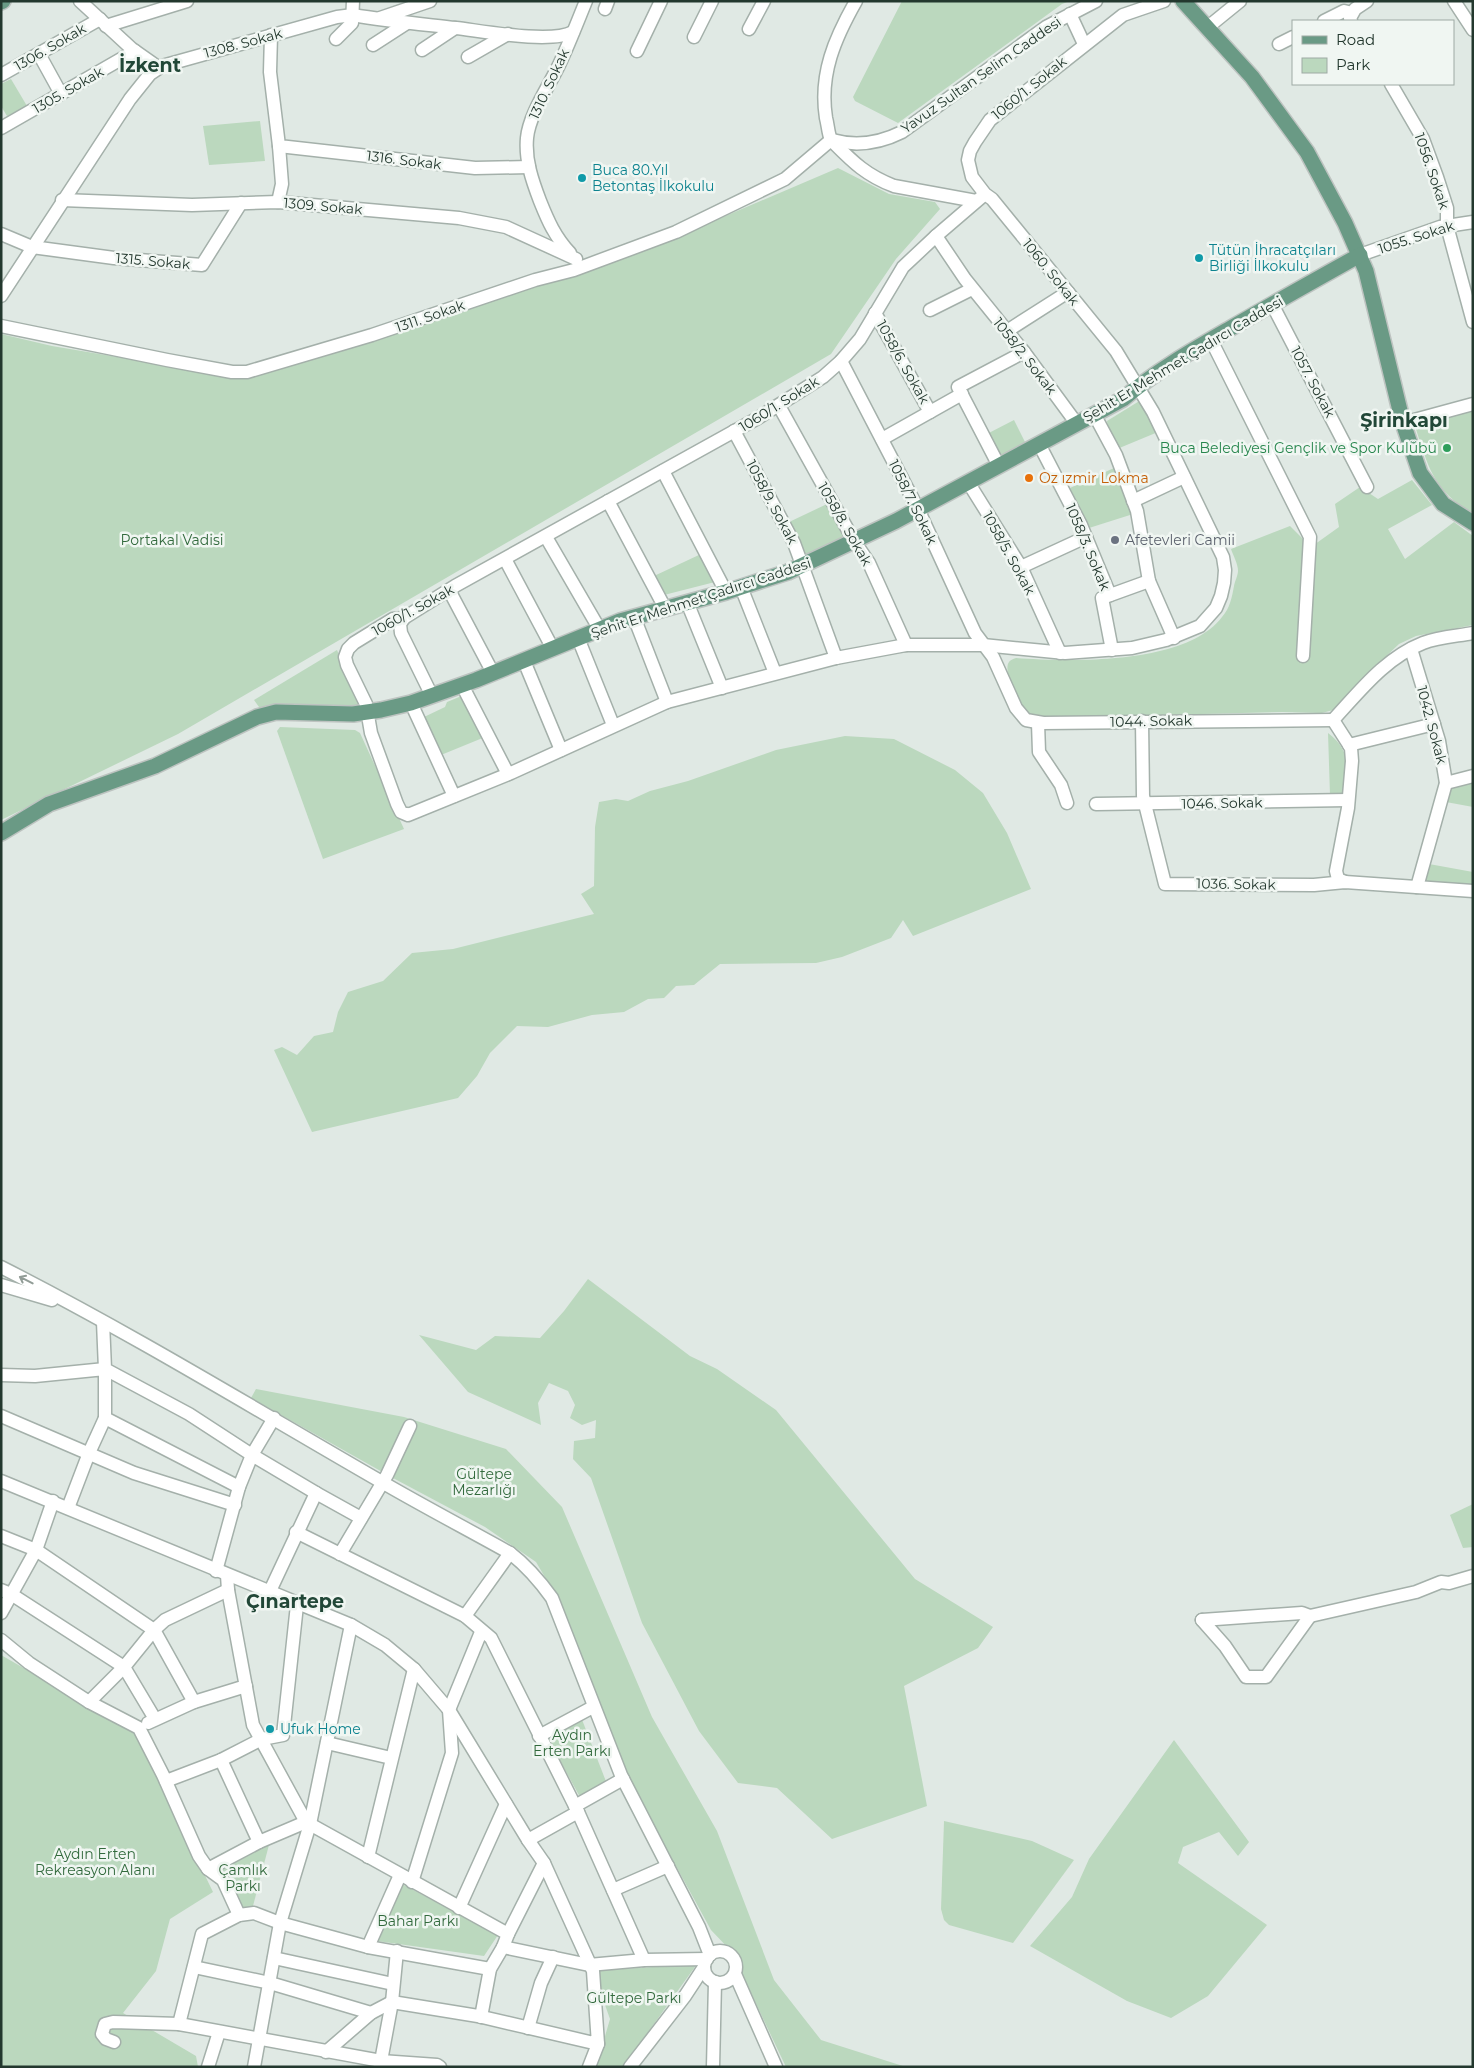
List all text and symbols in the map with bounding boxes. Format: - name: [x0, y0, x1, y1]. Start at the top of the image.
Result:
- street label: Yavuz Sultan Selim Caddesi: [897, 13, 1065, 137]
- street label: 1306. Sokak: [11, 19, 90, 75]
- legend: [1292, 20, 1454, 85]
- street label: 1308. Sokak: [202, 24, 285, 62]
- text: Road: [1336, 30, 1375, 49]
- street label: 1310. Sokak: [525, 45, 573, 122]
- street label: 1060/1. Sokak: [988, 52, 1070, 124]
- district label: İzkent: [119, 53, 181, 77]
- text: Park: [1336, 55, 1370, 74]
- street label: 1305. Sokak: [29, 62, 107, 118]
- street label: 1056. Sokak: [1410, 130, 1454, 212]
- street label: 1316. Sokak: [365, 146, 443, 174]
- place label: Buca 80.Yıl Betontaş İlkokulu: [592, 161, 715, 195]
- marker: Buca 80.Yıl Betontaş İlkokulu: [576, 172, 588, 184]
- street label: 1309. Sokak: [283, 194, 364, 218]
- street label: 1055. Sokak: [1376, 216, 1457, 258]
- street label: 1060. Sokak: [1019, 235, 1084, 310]
- place label: Tütün İhracatçıları Birliği İlkokulu: [1209, 241, 1336, 275]
- street label: 1315. Sokak: [115, 249, 192, 273]
- marker: Tütün İhracatçıları Birliği İlkokulu: [1193, 252, 1205, 264]
- street label: Şehit Er Mehmet Çadırcı Caddesi: [1080, 292, 1286, 426]
- street label: 1311. Sokak: [393, 296, 468, 336]
- street label: 1058/2. Sokak: [989, 314, 1061, 399]
- street label: 1058/6. Sokak: [873, 317, 934, 408]
- street label: 1057. Sokak: [1287, 343, 1340, 421]
- street label: 1060/1. Sokak: [736, 372, 823, 436]
- district label: Şirinkapı: [1360, 409, 1448, 432]
- place label: Buca Belediyesi Gençlik ve Spor Kulübü: [1160, 439, 1437, 457]
- marker: Buca Belediyesi Gençlik ve Spor Kulübü: [1441, 442, 1453, 454]
- street label: 1058/7. Sokak: [885, 456, 942, 548]
- street label: 1058/9. Sokak: [742, 457, 802, 548]
- place label: Oz ızmir Lokma: [1039, 469, 1149, 487]
- marker: Oz ızmir Lokma: [1023, 472, 1035, 484]
- street label: 1058/8. Sokak: [814, 479, 876, 570]
- street label: 1058/3. Sokak: [1062, 501, 1115, 594]
- street label: 1058/5. Sokak: [979, 508, 1040, 598]
- park label: Portakal Vadisi: [120, 531, 224, 549]
- place label: Afetevleri Camii: [1125, 531, 1235, 549]
- marker: Afetevleri Camii: [1109, 534, 1121, 546]
- street label: Şehit Er Mehmet Çadırcı Caddesi: [589, 554, 813, 642]
- street label: 1060/1. Sokak: [369, 580, 458, 640]
- street label: 1042. Sokak: [1413, 684, 1451, 767]
- street label: 1044. Sokak: [1110, 711, 1193, 731]
- street label: 1046. Sokak: [1181, 793, 1263, 813]
- street label: 1036. Sokak: [1196, 874, 1277, 894]
- one-way arrow: [19, 1275, 34, 1284]
- park label: Gültepe Mezarlığı: [452, 1465, 516, 1499]
- district label: Çınartepe: [246, 1590, 344, 1613]
- place label: Ufuk Home: [280, 1720, 361, 1738]
- marker: Ufuk Home: [264, 1723, 276, 1735]
- park label: Aydın Erten Parkı: [533, 1726, 611, 1760]
- park label: Aydın Erten Rekreasyon Alanı: [35, 1845, 155, 1879]
- park label: Çamlık Parkı: [219, 1861, 268, 1895]
- park label: Bahar Parkı: [377, 1912, 459, 1930]
- park label: Gültepe Parkı: [586, 1989, 682, 2007]

